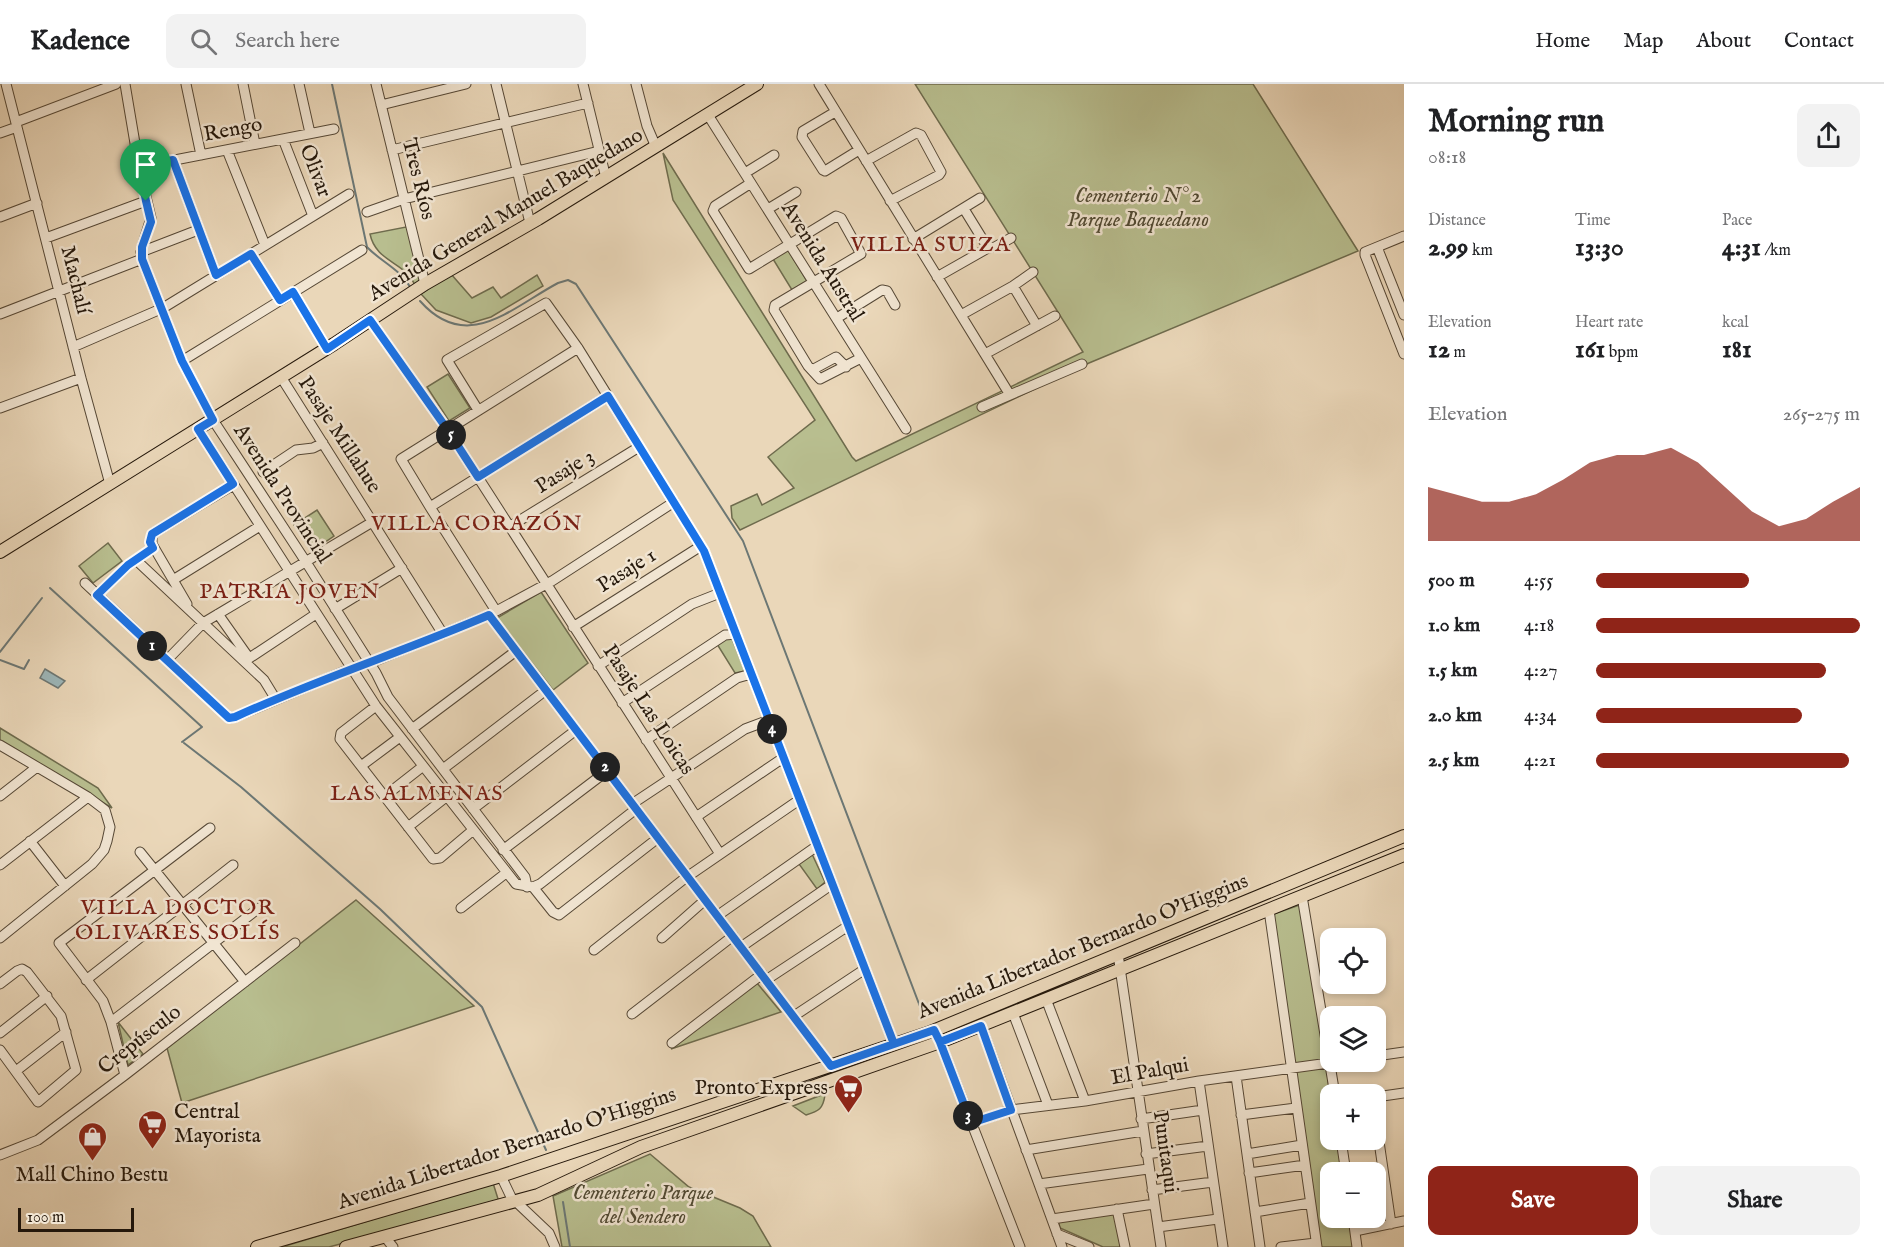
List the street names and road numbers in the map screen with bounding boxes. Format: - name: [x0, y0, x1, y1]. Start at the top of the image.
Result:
- street label: Rengo: [201, 111, 265, 149]
- street label: Avenida General Manuel Baquedano: [363, 122, 648, 308]
- street label: Tres Ríos: [395, 135, 441, 223]
- street label: Olivar: [293, 141, 338, 202]
- street label: Avenida Austral: [774, 196, 870, 327]
- street label: Machalí: [53, 243, 97, 318]
- street label: Pasaje Millahue: [291, 371, 387, 499]
- street label: Avenida Provincial: [226, 418, 337, 569]
- street label: Pasaje 3: [530, 443, 600, 501]
- street label: Pasaje 1: [592, 542, 662, 600]
- street label: Pasaje Las Loicas: [596, 640, 700, 780]
- street label: Avenida Libertador Bernardo O'Higgins: [913, 868, 1252, 1026]
- street label: Crepúsculo: [93, 999, 187, 1081]
- street label: El Palqui: [1109, 1052, 1191, 1092]
- street label: Avenida Libertador Bernardo O'Higgins: [333, 1081, 680, 1217]
- street label: Punitaqui: [1146, 1109, 1184, 1195]

